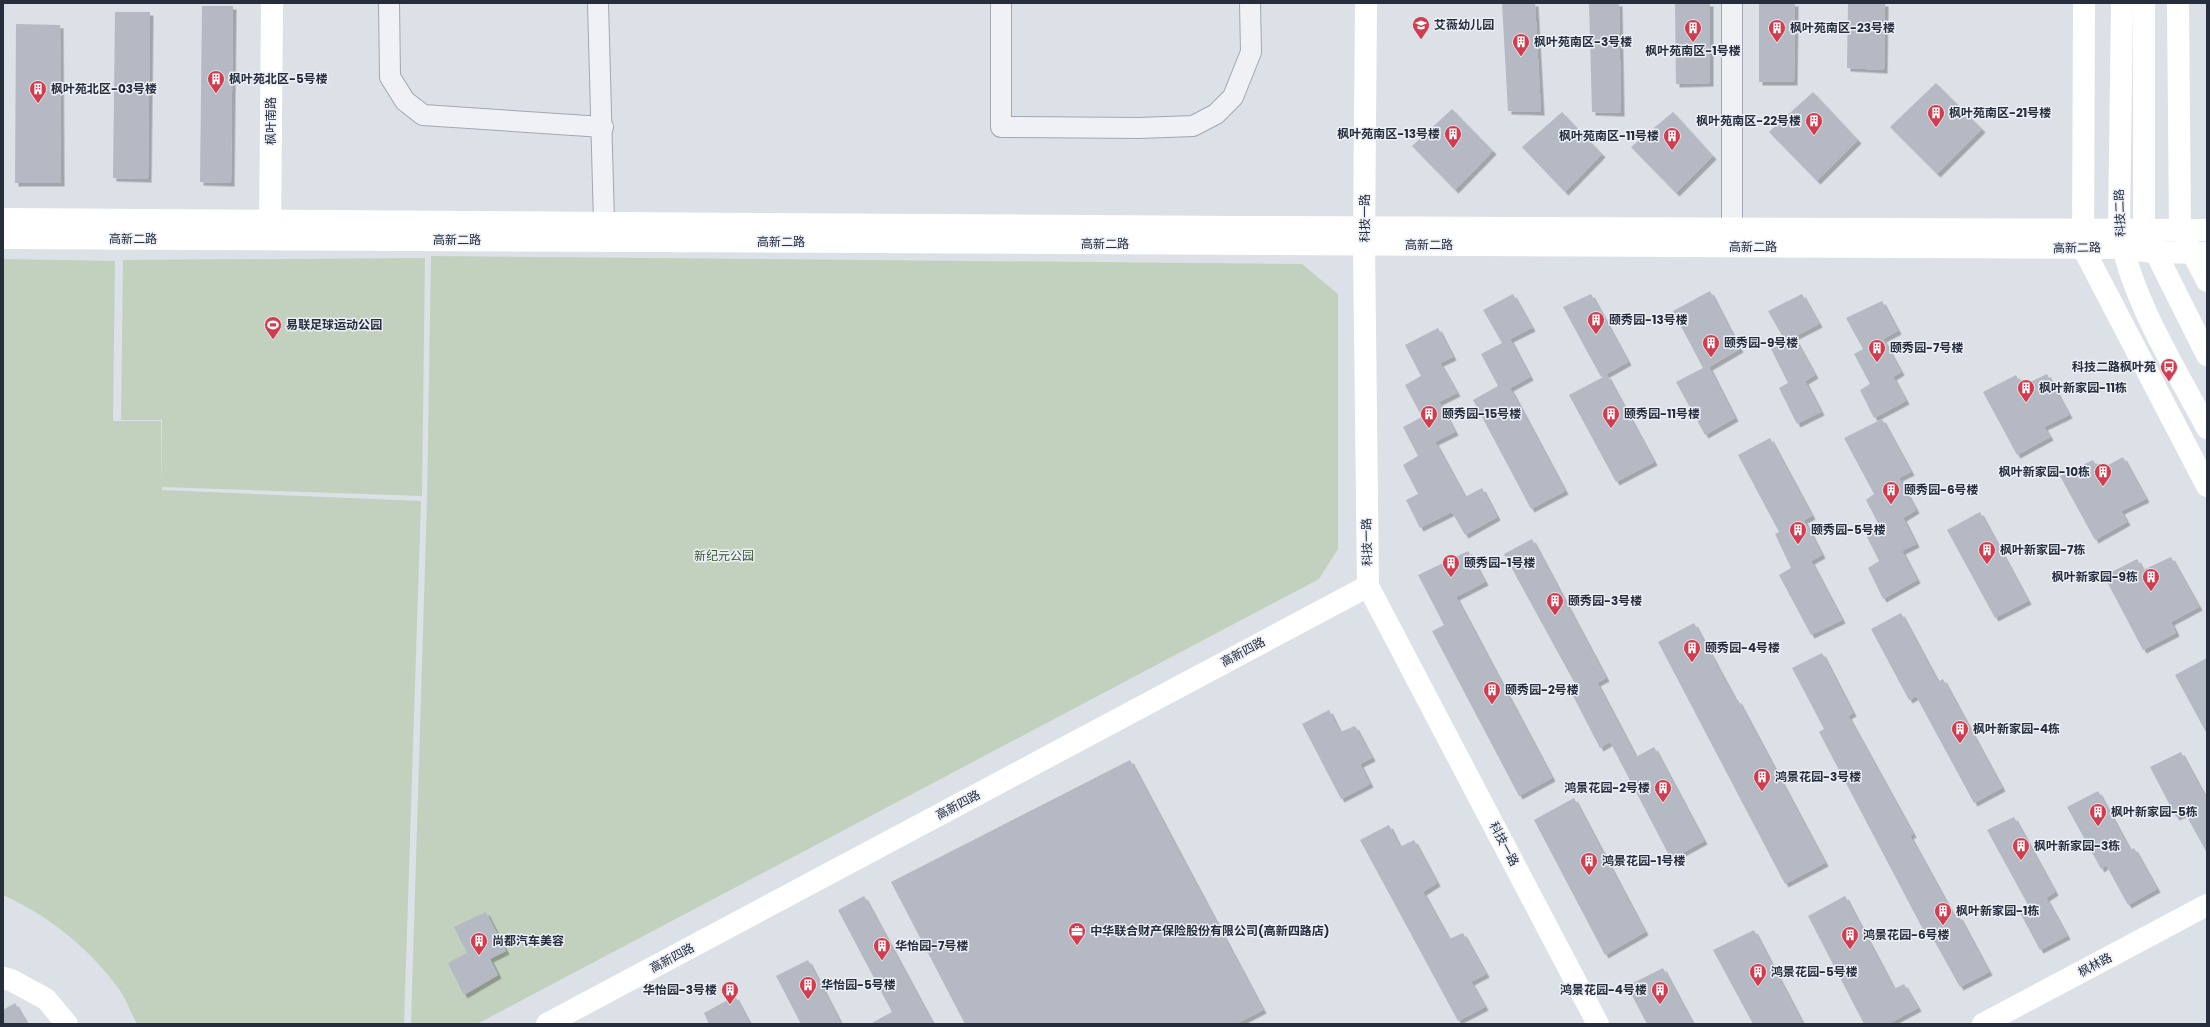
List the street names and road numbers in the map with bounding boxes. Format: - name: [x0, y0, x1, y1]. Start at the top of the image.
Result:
- street label: 枫叶南路: [262, 97, 279, 145]
- street label: 科技二路: [2110, 189, 2129, 237]
- street label: 科技一路: [1356, 194, 1373, 242]
- street label: 高新二路: [109, 230, 157, 247]
- street label: 高新二路: [433, 231, 481, 248]
- street label: 高新二路: [757, 233, 805, 250]
- street label: 高新二路: [1081, 235, 1129, 252]
- street label: 高新二路: [1405, 236, 1453, 253]
- street label: 高新二路: [1729, 238, 1777, 255]
- street label: 高新二路: [2053, 239, 2101, 256]
- street label: 科技一路: [1358, 518, 1375, 566]
- street label: 高新四路: [1218, 633, 1268, 670]
- street label: 高新四路: [933, 786, 983, 823]
- street label: 科技一路: [1486, 819, 1523, 869]
- street label: 高新四路: [647, 939, 697, 976]
- street label: 枫林路: [2075, 949, 2115, 981]

